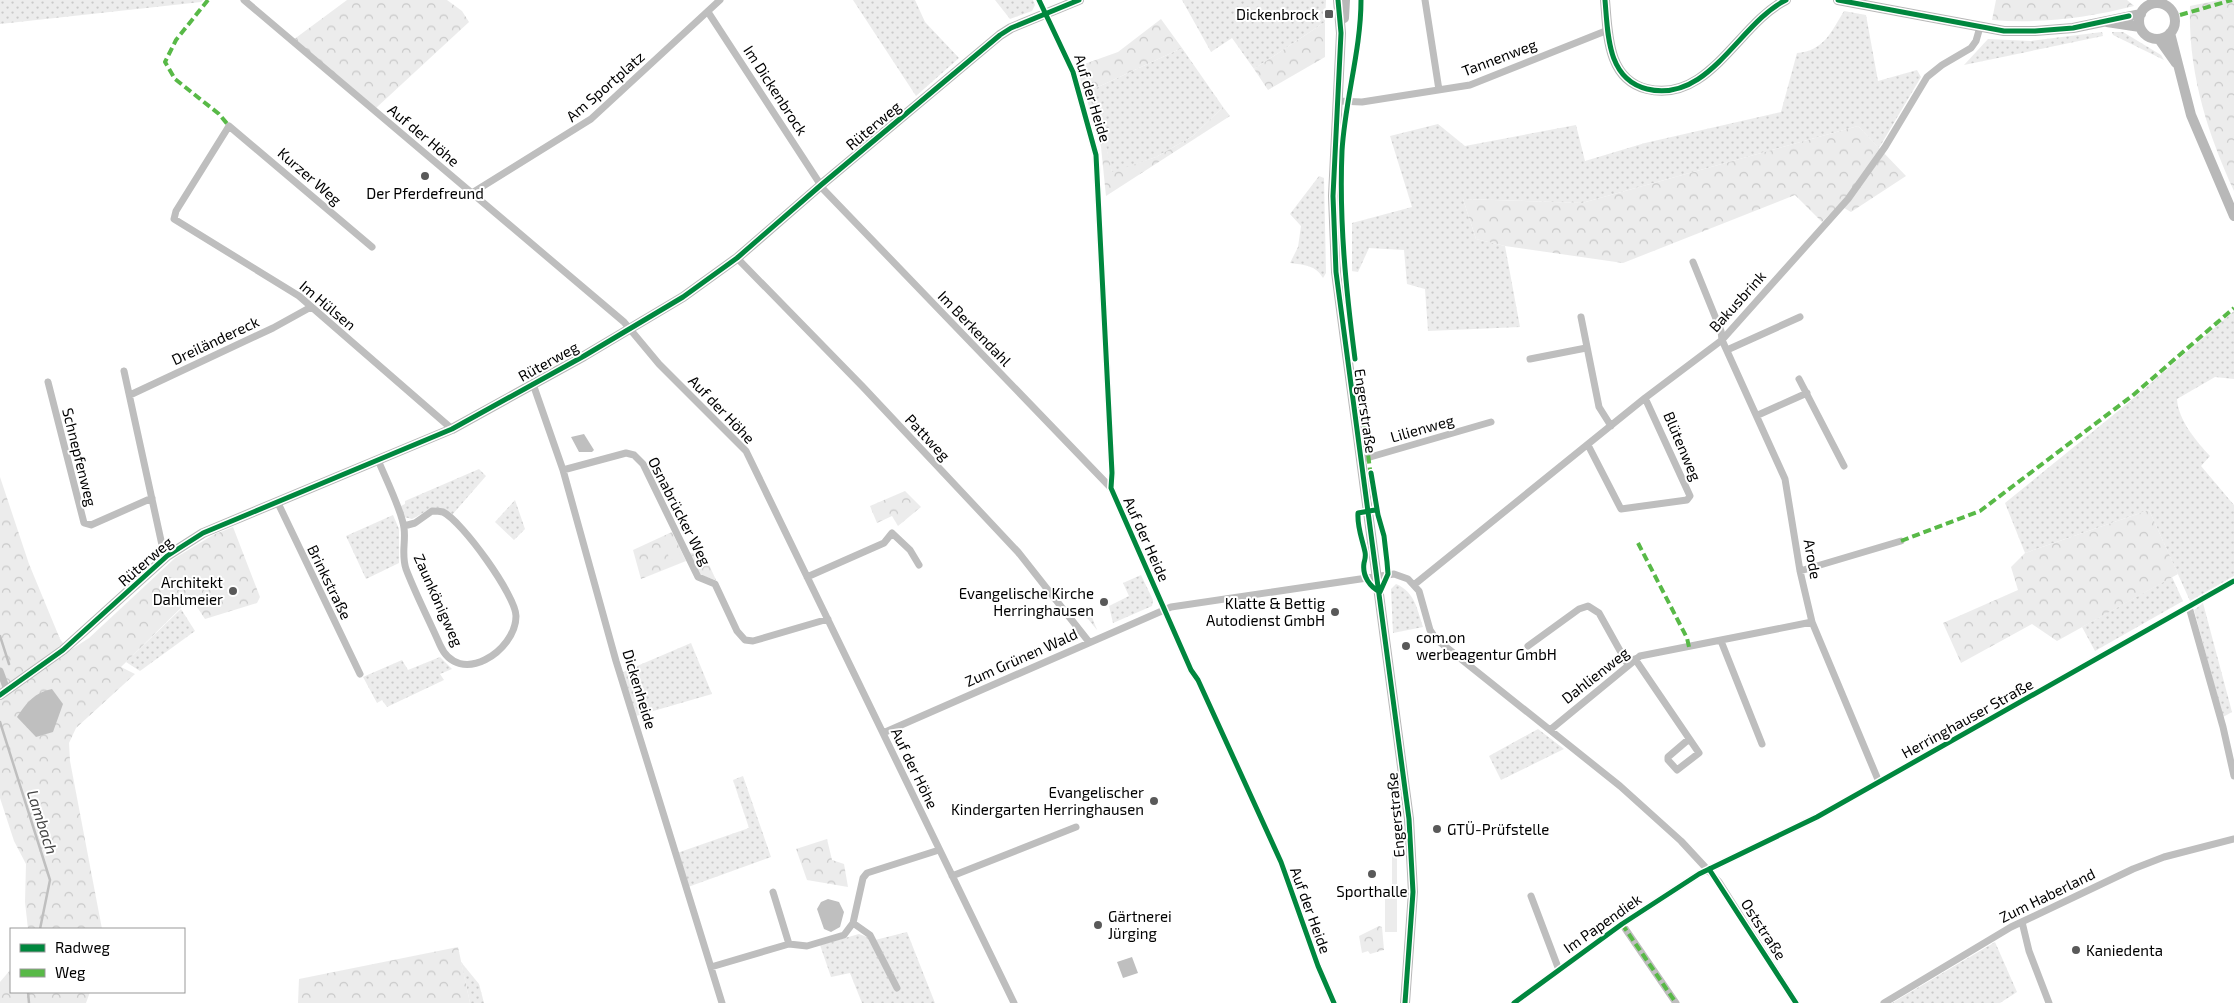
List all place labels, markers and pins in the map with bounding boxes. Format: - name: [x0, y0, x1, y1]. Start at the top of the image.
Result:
- place label: Dickenbrock: [1236, 5, 1319, 23]
- marker: Dickenbrock: [1323, 8, 1335, 20]
- marker: Der Pferdefreund: [419, 170, 431, 182]
- place label: Der Pferdefreund: [366, 184, 484, 202]
- place label: Architekt Dahlmeier: [153, 573, 223, 608]
- place label: Evangelische Kirche Herringhausen: [959, 584, 1094, 619]
- marker: Architekt Dahlmeier: [227, 585, 239, 597]
- place label: Klatte & Bettig Autodienst GmbH: [1206, 594, 1326, 629]
- marker: Evangelische Kirche Herringhausen: [1098, 596, 1110, 608]
- marker: Klatte & Bettig Autodienst GmbH: [1329, 606, 1341, 618]
- place label: com.on werbeagentur GmbH: [1416, 628, 1557, 663]
- marker: com.on werbeagentur GmbH: [1400, 640, 1412, 652]
- place label: Evangelischer Kindergarten Herringhausen: [951, 783, 1144, 818]
- marker: Evangelischer Kindergarten Herringhausen: [1148, 795, 1160, 807]
- place label: GTÜ-Prüfstelle: [1447, 820, 1549, 838]
- marker: GTÜ-Prüfstelle: [1431, 823, 1443, 835]
- marker: Sporthalle: [1366, 868, 1378, 880]
- place label: Sporthalle: [1336, 882, 1408, 900]
- place label: Gärtnerei Jürging: [1108, 907, 1172, 942]
- marker: Gärtnerei Jürging: [1092, 919, 1104, 931]
- place label: Kaniedenta: [2086, 941, 2163, 959]
- marker: Kaniedenta: [2070, 944, 2082, 956]

